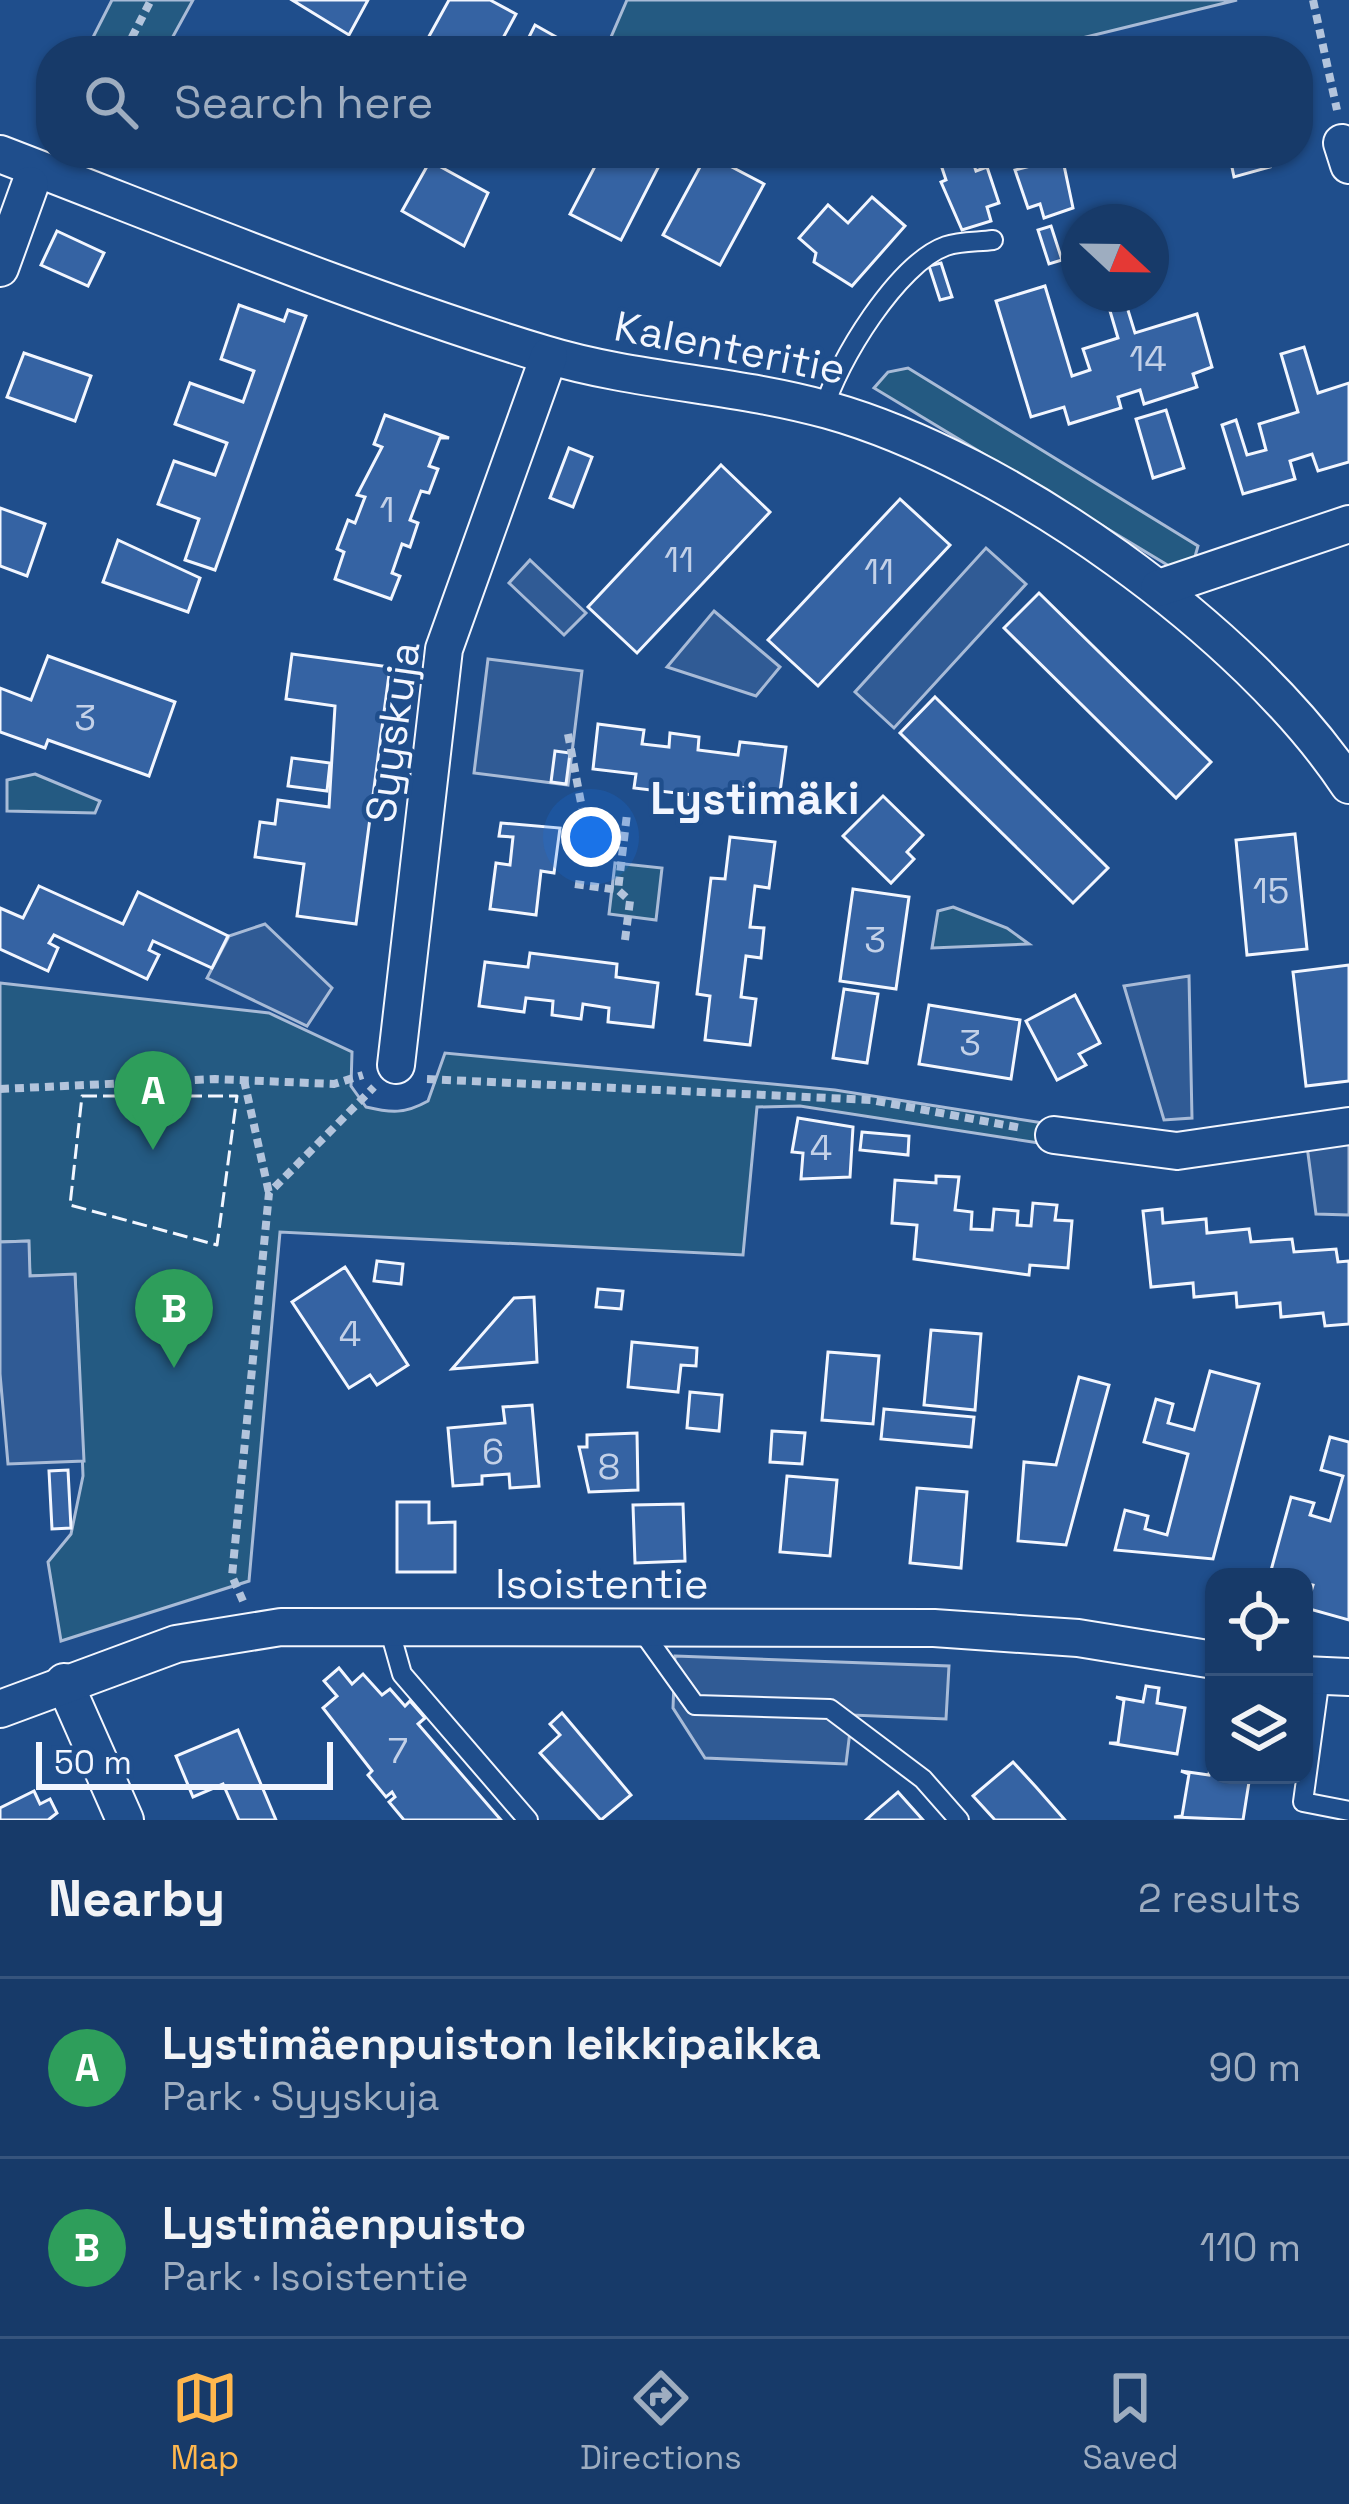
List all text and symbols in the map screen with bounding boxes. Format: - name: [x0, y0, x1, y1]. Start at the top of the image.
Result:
- search box: [36, 36, 1313, 168]
- icon: search: [78, 69, 144, 135]
- text: Search here: [174, 74, 433, 131]
- north arrow: [1061, 204, 1169, 312]
- street label: Kalenteritie: [610, 299, 850, 396]
- house number: 14: [1129, 336, 1167, 382]
- house number: 1: [379, 487, 395, 533]
- house number: 11: [664, 537, 694, 583]
- house number: 11: [864, 549, 894, 595]
- street label: Syyskuja: [354, 638, 431, 826]
- house number: 3: [74, 695, 96, 741]
- district label: Lystimäki: [650, 770, 860, 827]
- your location: [561, 807, 621, 867]
- house number: 15: [1253, 868, 1289, 914]
- house number: 3: [864, 917, 886, 963]
- house number: 3: [959, 1020, 981, 1066]
- pin: A: [114, 1051, 192, 1150]
- house number: 4: [810, 1125, 832, 1171]
- pin: B: [135, 1269, 213, 1368]
- house number: 4: [339, 1311, 361, 1357]
- house number: 6: [482, 1429, 504, 1475]
- house number: 8: [598, 1444, 620, 1490]
- street label: Isoistentie: [495, 1557, 709, 1610]
- map controls: [1205, 1568, 1313, 1784]
- button: locate: [1205, 1568, 1313, 1676]
- button: layers: [1205, 1676, 1313, 1784]
- house number: 7: [388, 1728, 408, 1774]
- scale bar: [36, 1736, 333, 1789]
- text: 50 m: [54, 1742, 132, 1784]
- text: Nearby: [48, 1866, 225, 1931]
- text: 2 results: [1138, 1874, 1301, 1923]
- text: Lystimäenpuiston leikkipaikka: [162, 2015, 821, 2072]
- text: A: [75, 2043, 99, 2092]
- text: 90 m: [1209, 2043, 1301, 2092]
- text: Park · Syyskuja: [162, 2072, 440, 2121]
- text: Lystimäenpuisto: [162, 2195, 526, 2252]
- text: B: [74, 2223, 100, 2272]
- text: 110 m: [1200, 2223, 1301, 2272]
- text: Park · Isoistentie: [162, 2252, 469, 2301]
- tab: Map: [170, 2365, 239, 2479]
- tab: Directions: [580, 2365, 742, 2479]
- tab: Saved: [1082, 2365, 1179, 2479]

